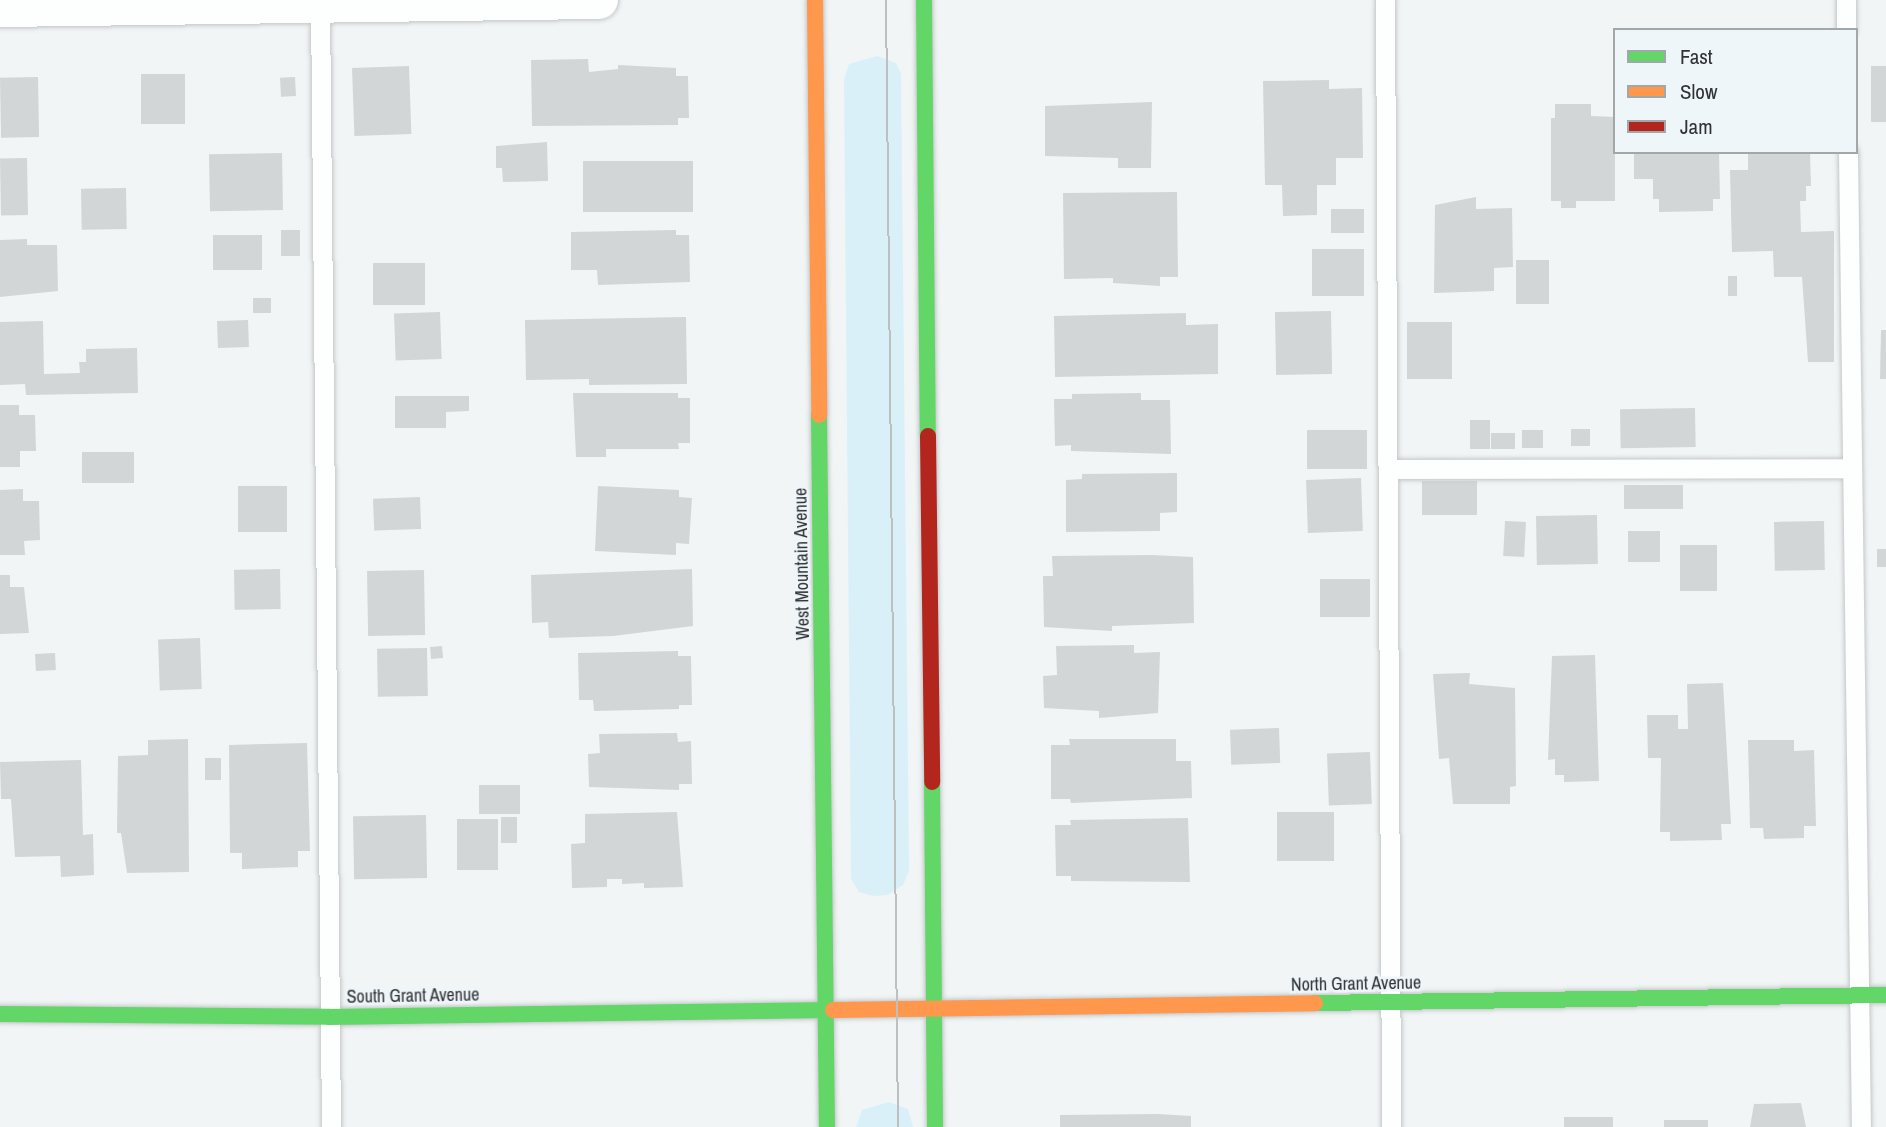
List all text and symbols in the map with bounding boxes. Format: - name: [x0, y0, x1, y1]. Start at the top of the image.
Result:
- legend: [1613, 28, 1858, 154]
- text: Fast: [1680, 42, 1713, 71]
- text: Slow: [1680, 77, 1717, 106]
- text: Jam: [1680, 112, 1713, 141]
- street label: West Mountain Avenue: [790, 487, 814, 641]
- street label: North Grant Avenue: [1290, 972, 1422, 996]
- street label: South Grant Avenue: [346, 984, 480, 1008]

